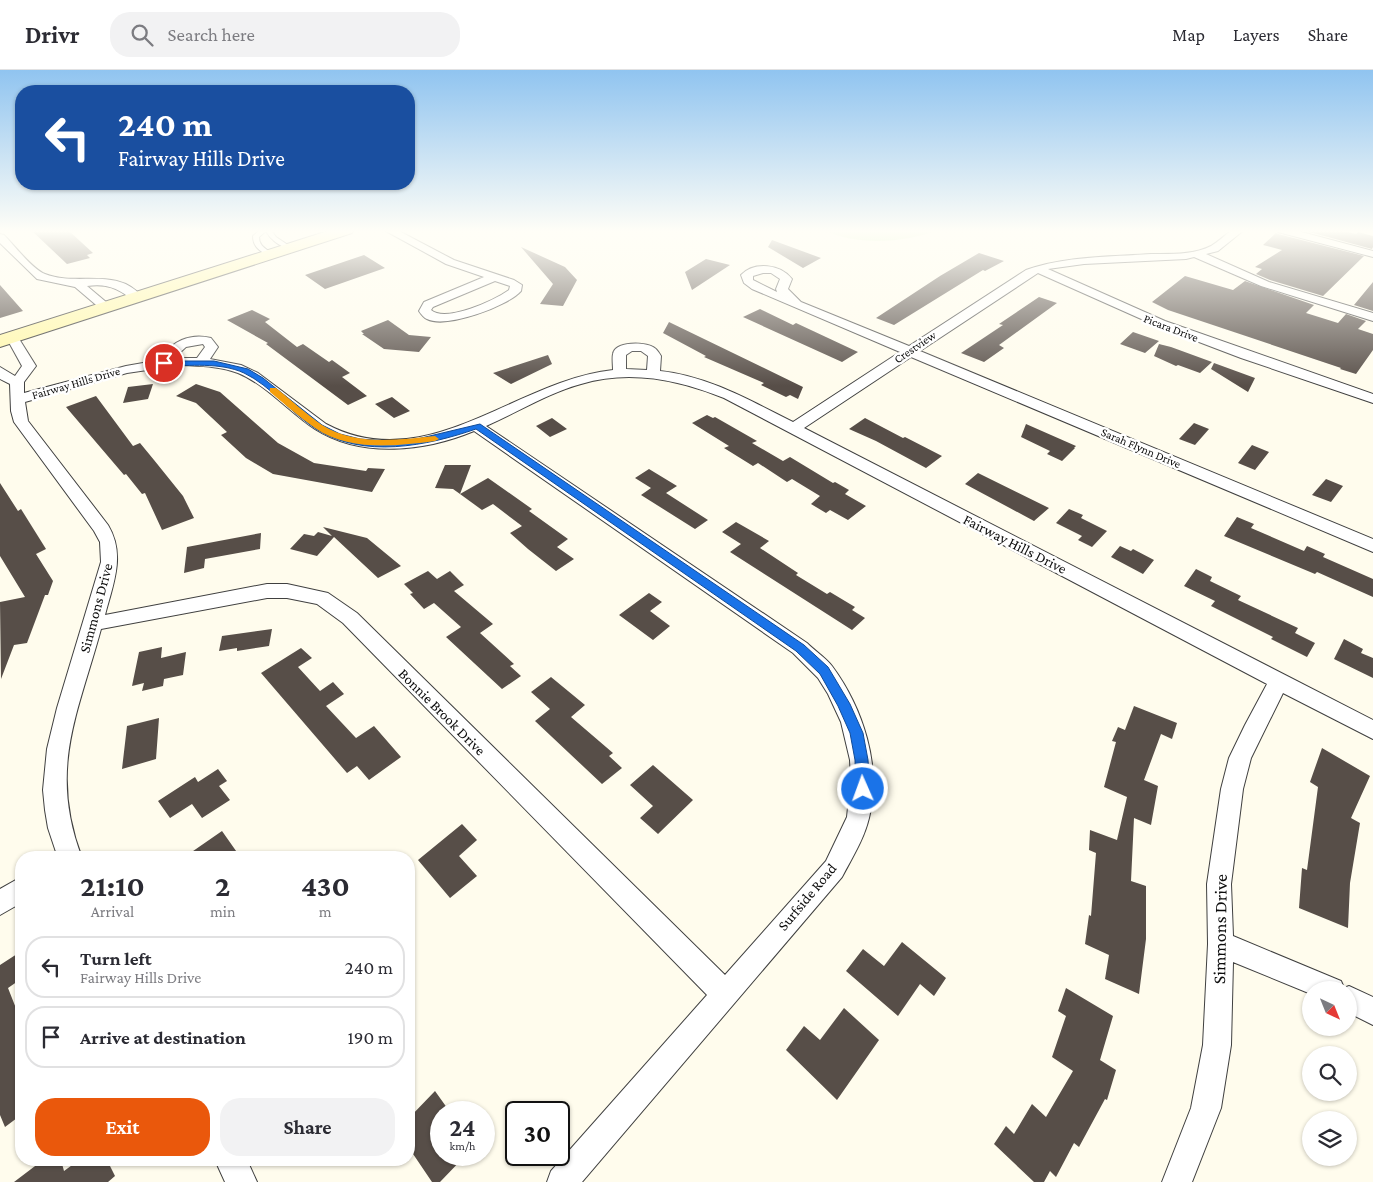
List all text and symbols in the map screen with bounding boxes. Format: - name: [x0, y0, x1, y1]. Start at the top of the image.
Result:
- search box: [110, 12, 460, 57]
- text: Drivr: [25, 21, 80, 48]
- icon: search: [128, 21, 156, 49]
- text: Search here: [168, 24, 255, 45]
- text: Map: [1172, 25, 1205, 45]
- text: Layers: [1233, 25, 1280, 45]
- text: Share: [1308, 25, 1348, 45]
- icon: left: [35, 105, 100, 170]
- text: 240 m: [118, 105, 212, 144]
- text: Fairway Hills Drive: [118, 146, 285, 171]
- street label: Picara Drive: [1142, 311, 1200, 345]
- street label: Crestview: [891, 328, 939, 366]
- pin: [143, 342, 185, 384]
- icon: arrive: [150, 349, 178, 377]
- street label: Fairway Hills Drive: [30, 364, 122, 402]
- street label: Sarah Flynn Drive: [1099, 425, 1183, 471]
- street label: Fairway Hills Drive: [960, 511, 1070, 578]
- street label: Simmons Drive: [76, 561, 116, 654]
- street label: Bonnie Brook Drive: [395, 665, 489, 759]
- position arrow: [836, 762, 888, 814]
- street label: Surfside Road: [774, 860, 840, 934]
- text: 21:10: [80, 869, 145, 902]
- text: 2: [215, 869, 230, 902]
- text: 430: [301, 869, 350, 902]
- street label: Simmons Drive: [1209, 874, 1231, 984]
- text: Arrival: [91, 903, 134, 920]
- text: min: [210, 903, 236, 920]
- text: m: [319, 903, 332, 920]
- text: Turn left: [80, 948, 152, 969]
- icon: left: [37, 953, 65, 981]
- text: 240 m: [345, 957, 393, 978]
- text: Fairway Hills Drive: [80, 969, 201, 986]
- north arrow: [1302, 981, 1358, 1036]
- map controls: [1302, 981, 1357, 1166]
- icon: arrive: [37, 1023, 65, 1051]
- text: Arrive at destination: [80, 1027, 246, 1048]
- text: 190 m: [347, 1027, 393, 1048]
- button: search: [1302, 1046, 1357, 1101]
- button: Exit: [35, 1098, 210, 1156]
- button: Share: [220, 1098, 395, 1156]
- speed limit sign: 30: [505, 1101, 570, 1166]
- button: layers: [1302, 1111, 1357, 1166]
- text: 24: [449, 1114, 476, 1141]
- text: km/h: [450, 1139, 475, 1153]

